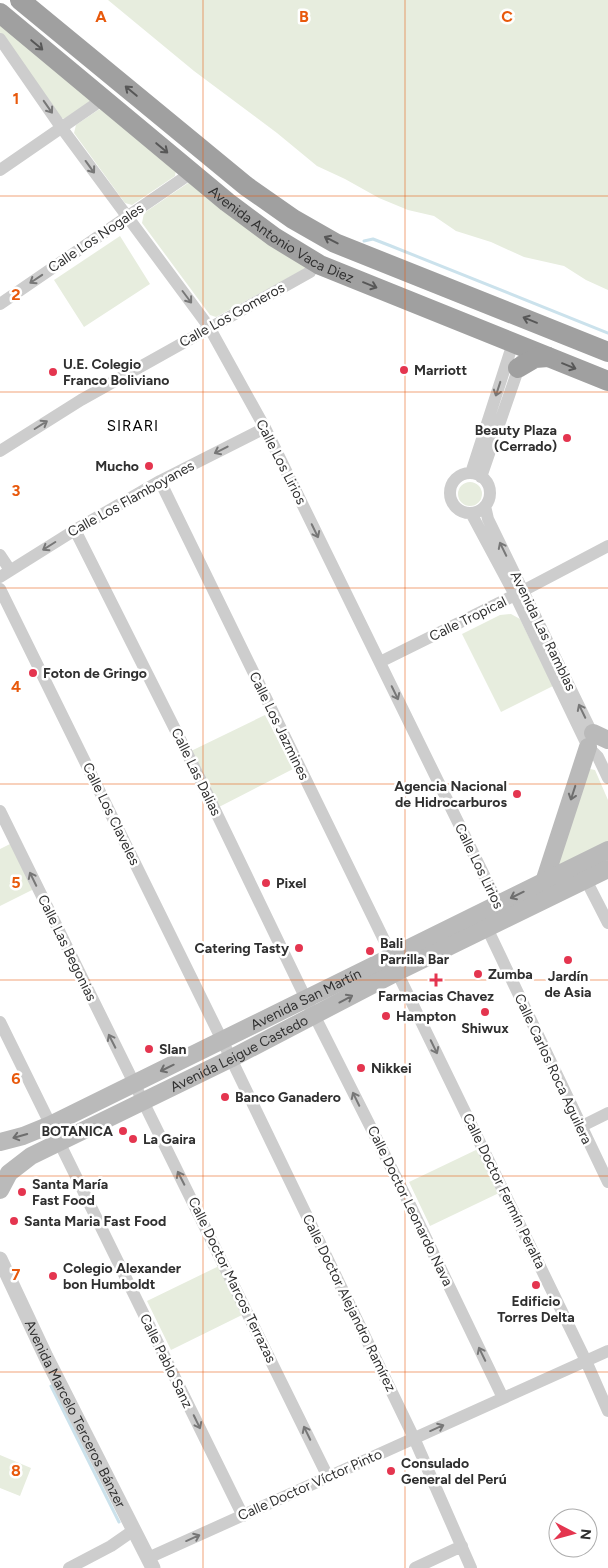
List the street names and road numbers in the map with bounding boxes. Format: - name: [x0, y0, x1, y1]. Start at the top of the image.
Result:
- street label: Avenida Antonio Vaca Diez: [205, 182, 356, 286]
- street label: Calle Los Nogales: [45, 200, 147, 276]
- street label: Calle Los Gomeros: [176, 279, 288, 351]
- street label: Calle Los Lirios: [252, 417, 310, 507]
- street label: Calle Los Flamboyanes: [65, 457, 197, 541]
- street label: Avenida Las Ramblas: [507, 568, 579, 694]
- street label: Calle Tropical: [427, 593, 509, 645]
- street label: Calle Los Jazmines: [245, 669, 313, 783]
- street label: Calle Las Dalias: [167, 725, 225, 819]
- street label: Calle Los Claveles: [79, 760, 143, 868]
- street label: Calle Los Lirios: [451, 820, 507, 912]
- street label: Calle Las Begonias: [34, 892, 100, 1004]
- street label: Avenida San Martín: [248, 964, 364, 1033]
- street label: Calle Carlos Roca Aguilera: [511, 991, 595, 1147]
- street label: Avenida Leigue Castedo: [167, 1011, 311, 1095]
- street label: Calle Doctor Fermín Peralta: [459, 1111, 549, 1271]
- street label: Calle Doctor Leonardo Nava: [364, 1123, 456, 1289]
- street label: Calle Doctor Marcos Terrazas: [184, 1194, 280, 1366]
- street label: Calle Doctor Alejandro Ramírez: [299, 1212, 399, 1395]
- street label: Calle Pablo Sanz: [136, 1311, 196, 1411]
- street label: Avenida Marcelo Terceros Bánzer: [21, 1317, 130, 1511]
- street label: Calle Doctor Víctor Pinto: [235, 1446, 385, 1524]

